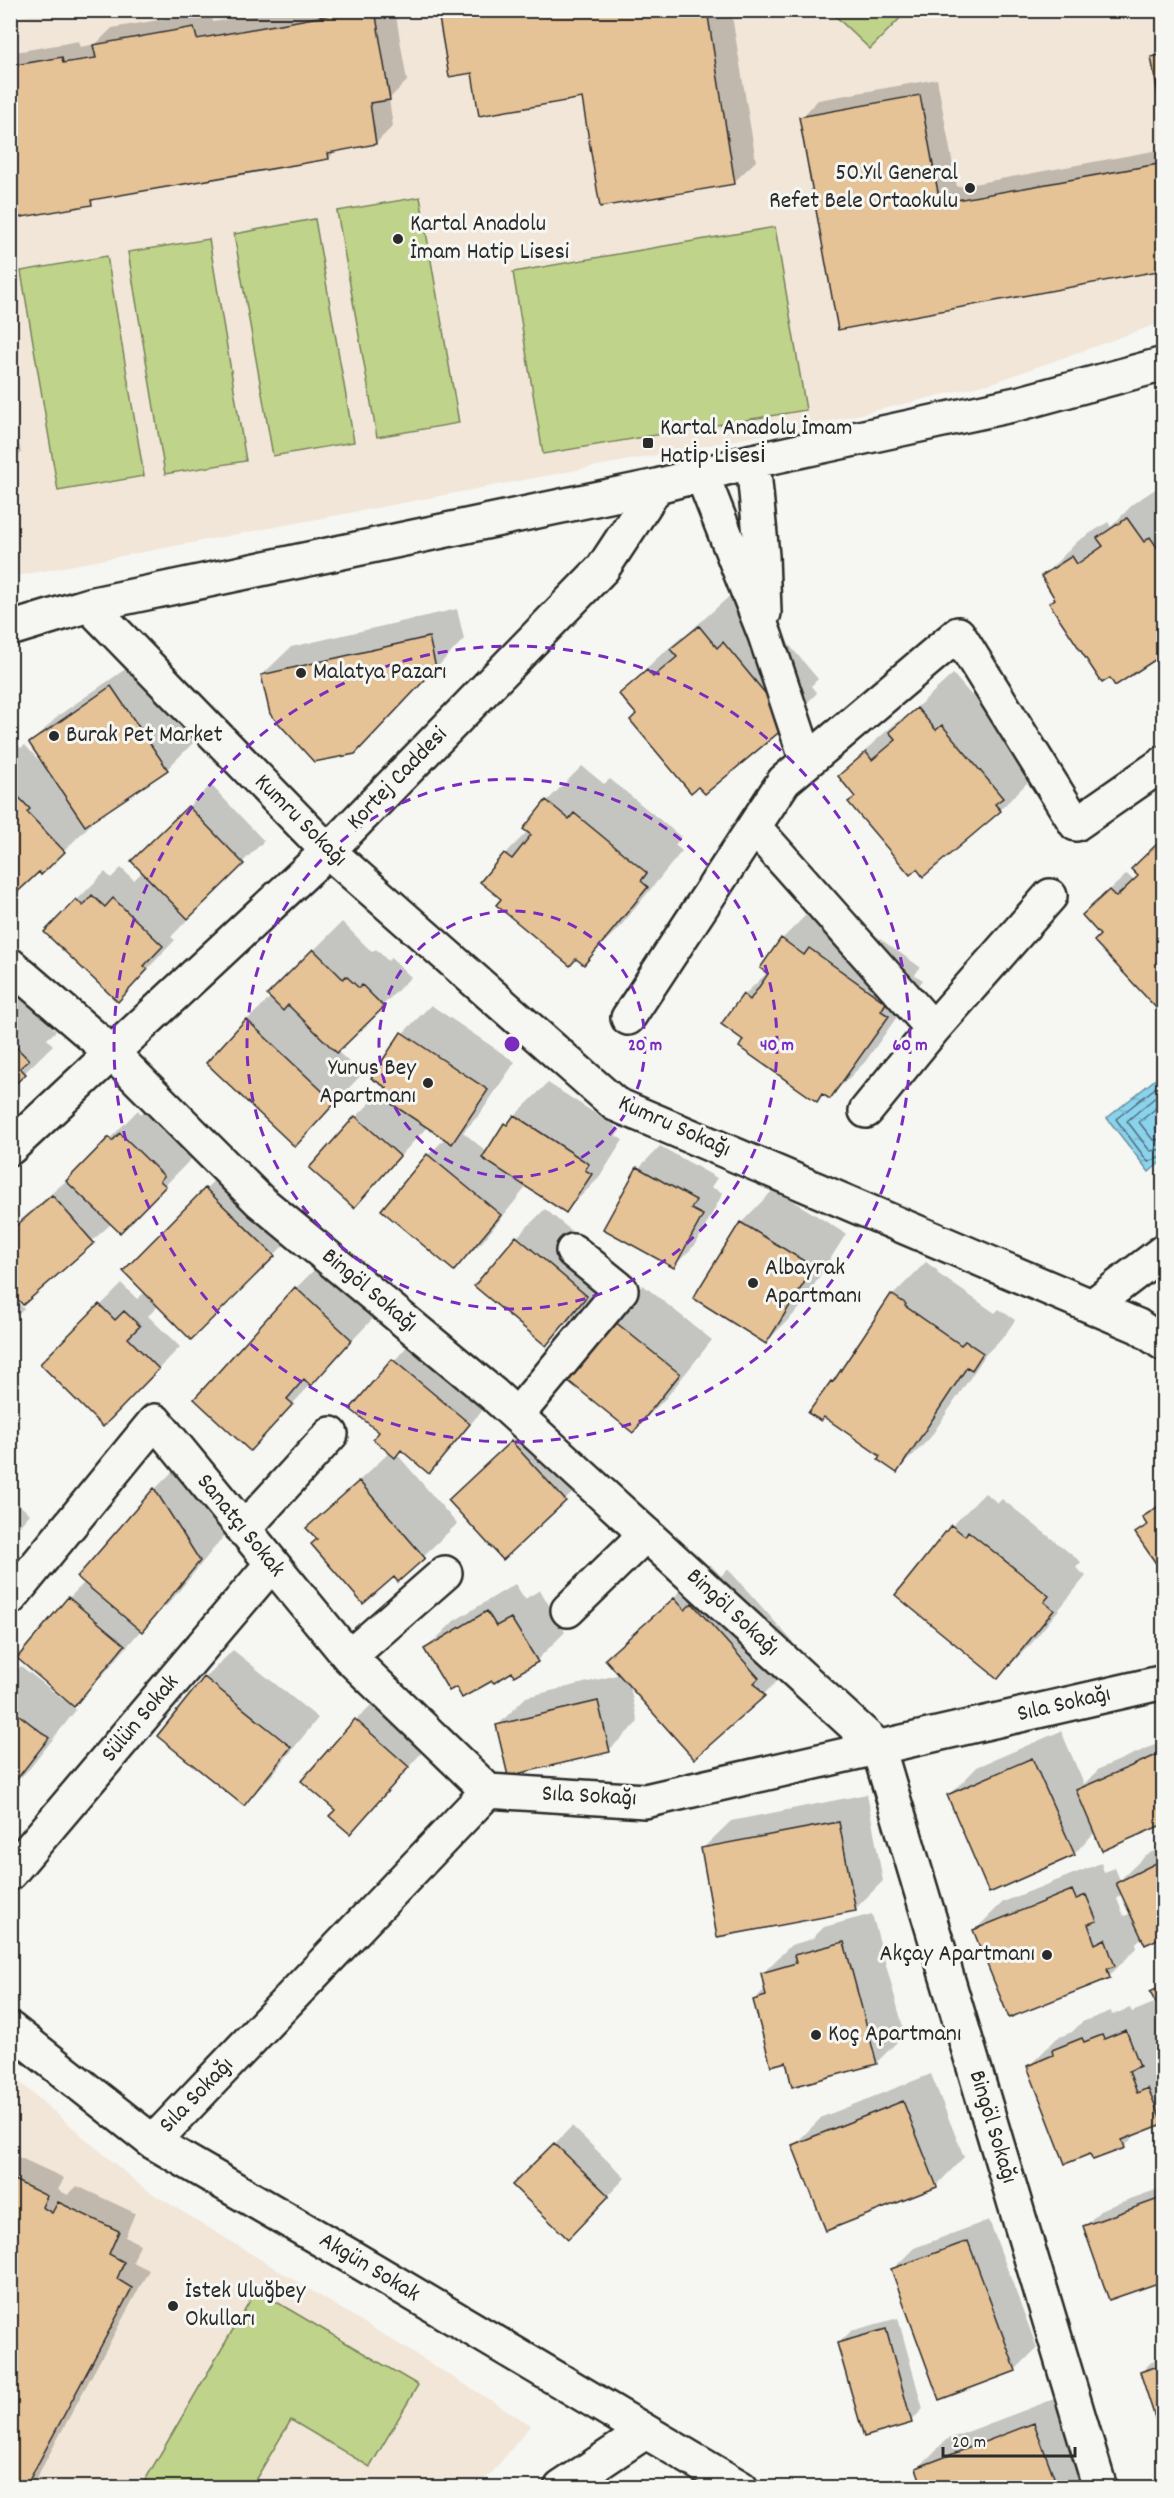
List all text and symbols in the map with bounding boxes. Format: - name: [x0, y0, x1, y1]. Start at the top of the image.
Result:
- place label: 50.Yıl General Refet Bele Ortaokulu: [769, 157, 958, 219]
- marker: 50.Yıl General Refet Bele Ortaokulu: [963, 181, 977, 195]
- place label: Kartal Anadolu İmam Hatip Lisesi: [410, 208, 569, 270]
- marker: Kartal Anadolu İmam Hatip Lisesi: [391, 232, 405, 246]
- place label: Kartal Anadolu İmam Hati̇p Li̇sesi̇: [660, 412, 852, 474]
- marker: Kartal Anadolu İmam Hati̇p Li̇sesi̇: [641, 436, 655, 450]
- place label: Malatya Pazarı: [313, 656, 446, 690]
- marker: Malatya Pazarı: [294, 666, 308, 680]
- place label: Burak Pet Market: [66, 719, 223, 753]
- street label: Kortej Caddesi: [340, 720, 456, 838]
- marker: Burak Pet Market: [47, 729, 61, 743]
- street label: Kumru Sokağı: [246, 767, 354, 875]
- centre of rings: [502, 1034, 522, 1054]
- text: 20 m: [628, 1034, 662, 1059]
- text: 40 m: [760, 1034, 794, 1059]
- text: 60 m: [892, 1034, 928, 1059]
- place label: Yunus Bey Apartmanı: [320, 1052, 417, 1114]
- marker: Yunus Bey Apartmanı: [421, 1076, 435, 1090]
- street label: Kumru Sokağı: [612, 1087, 736, 1167]
- street label: Bingöl Sokağı: [313, 1241, 425, 1341]
- place label: Albayrak Apartmanı: [765, 1252, 861, 1314]
- marker: Albayrak Apartmanı: [746, 1276, 760, 1290]
- street label: Sanatçı Sokak: [188, 1467, 292, 1585]
- street label: Bingöl Sokağı: [678, 1561, 786, 1665]
- street label: Sülün Sokak: [94, 1668, 188, 1770]
- street label: Sıla Sokağı: [1014, 1678, 1114, 1732]
- street label: Sıla Sokağı: [541, 1778, 637, 1816]
- place label: Akçay Apartmanı: [880, 1938, 1035, 1972]
- marker: Akçay Apartmanı: [1040, 1948, 1054, 1962]
- place label: Koç Apartmanı: [828, 2018, 961, 2052]
- marker: Koç Apartmanı: [809, 2028, 823, 2042]
- street label: Sıla Sokağı: [152, 2050, 242, 2142]
- street label: Bingöl Sokağı: [959, 2066, 1025, 2188]
- street label: Akgün Sokak: [312, 2224, 426, 2312]
- place label: İstek Uluğbey Okulları: [185, 2275, 307, 2337]
- marker: İstek Uluğbey Okulları: [166, 2299, 180, 2313]
- scale bar: [943, 2420, 1075, 2458]
- text: 20 m: [952, 2431, 986, 2456]

